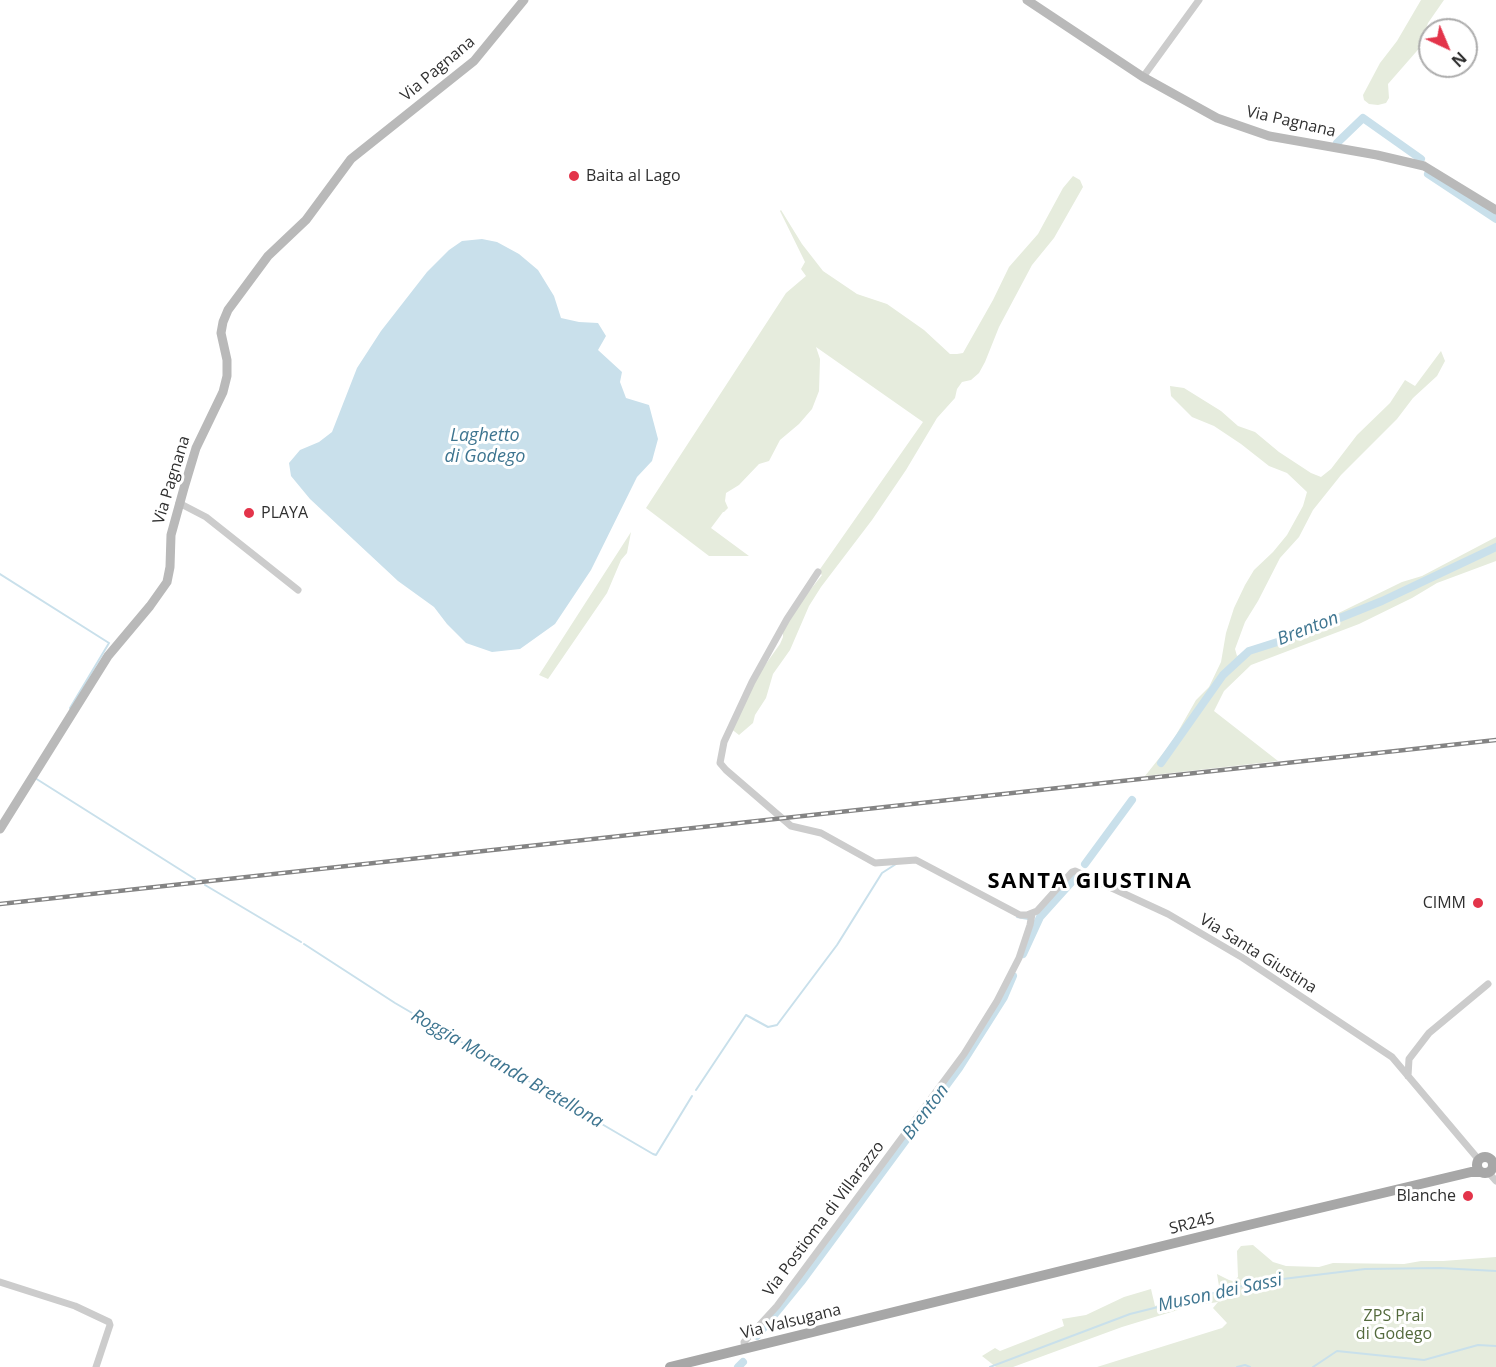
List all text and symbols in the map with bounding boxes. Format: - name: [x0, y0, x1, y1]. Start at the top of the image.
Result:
- north arrow: [1418, 18, 1478, 78]
- street label: Via Pagnana: [397, 32, 479, 106]
- text: N: [1447, 47, 1471, 72]
- street label: Via Pagnana: [1244, 102, 1338, 142]
- place label: Baita al Lago: [586, 166, 681, 186]
- marker: Baita al Lago: [567, 169, 581, 183]
- water label: Laghetto di Godego: [445, 425, 525, 468]
- street label: Via Pagnana: [149, 434, 195, 526]
- place label: PLAYA: [261, 503, 308, 523]
- marker: PLAYA: [242, 506, 256, 520]
- water label: Brenton: [1274, 608, 1342, 650]
- district label: SANTA GIUSTINA: [988, 869, 1192, 895]
- place label: CIMM: [1423, 893, 1466, 913]
- marker: CIMM: [1471, 896, 1485, 910]
- street label: Via Santa Giustina: [1196, 910, 1320, 998]
- water label: Roggia Moranda Bretellona: [407, 1005, 607, 1133]
- water label: Brenton: [898, 1080, 954, 1144]
- street label: Via Postioma di Villarazzo: [759, 1138, 889, 1300]
- place label: Blanche: [1396, 1186, 1456, 1206]
- marker: Blanche: [1461, 1189, 1475, 1203]
- street label: SR245: [1167, 1209, 1217, 1239]
- water label: Muson dei Sassi: [1156, 1269, 1284, 1317]
- street label: Via Valsugana: [739, 1300, 843, 1344]
- park label: ZPS Prai di Godego: [1356, 1306, 1432, 1344]

